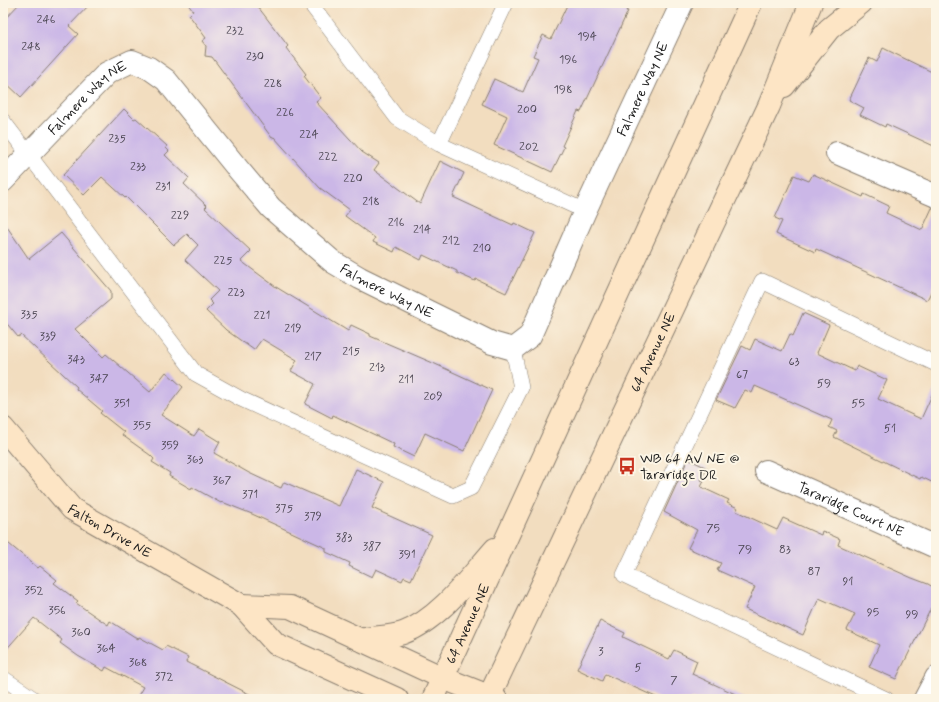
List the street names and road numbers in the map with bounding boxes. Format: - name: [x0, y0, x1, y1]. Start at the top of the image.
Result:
- street label: Falmere Way NE: [613, 39, 673, 139]
- street label: Falmere Way NE: [44, 57, 130, 139]
- street label: Falmere Way NE: [336, 260, 437, 323]
- street label: 64 Avenue NE: [627, 309, 680, 395]
- street label: Tararidge Court NE: [795, 478, 906, 541]
- street label: Falton Drive NE: [64, 501, 154, 562]
- street label: 64 Avenue NE: [442, 581, 495, 667]

